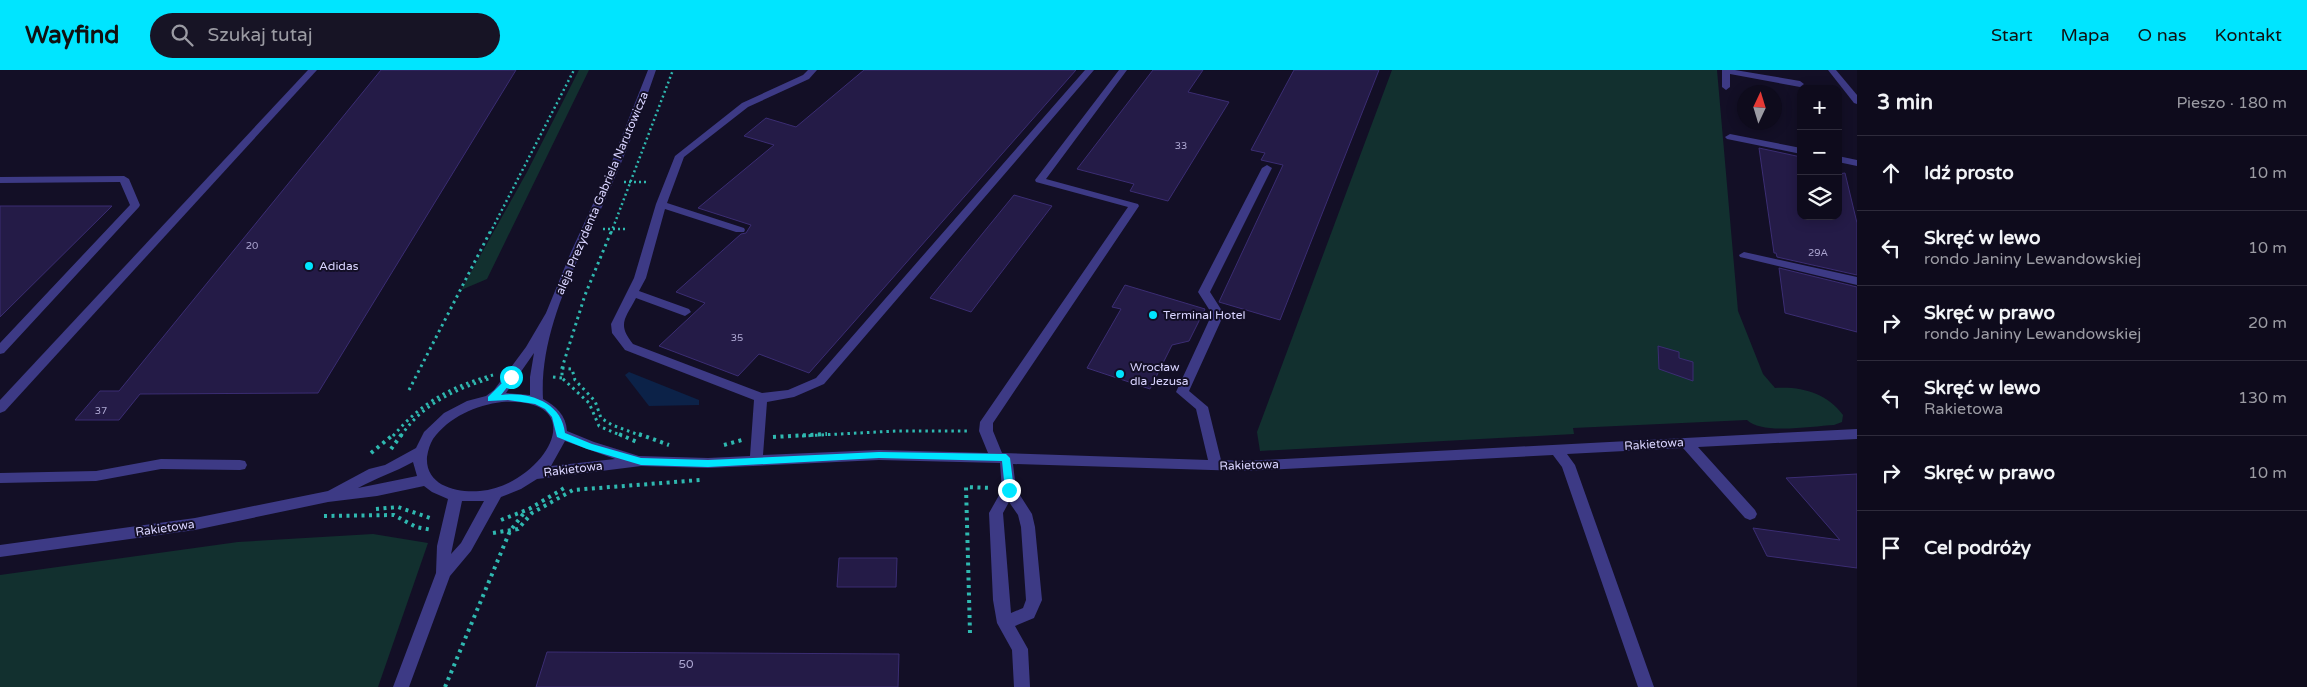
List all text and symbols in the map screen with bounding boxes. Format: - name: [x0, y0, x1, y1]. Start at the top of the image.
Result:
- search box: [150, 13, 500, 58]
- text: Wayfind: [25, 21, 120, 50]
- icon: search: [168, 21, 196, 49]
- text: Szukaj tutaj: [208, 24, 312, 46]
- text: Start: [1991, 24, 2033, 46]
- text: Mapa: [2061, 24, 2110, 46]
- text: O nas: [2138, 24, 2187, 46]
- text: Kontakt: [2215, 24, 2282, 46]
- north arrow: [1737, 85, 1782, 130]
- map controls: [1797, 85, 1842, 220]
- button: +: [1797, 85, 1842, 130]
- street label: aleja Prezydenta Gabriela Narutowicza: [553, 89, 651, 297]
- text: 3 min: [1877, 90, 1933, 115]
- text: Pieszo · 180 m: [2176, 93, 2287, 113]
- button: −: [1797, 130, 1842, 175]
- house number: 33: [1175, 140, 1187, 152]
- icon: ahead: [1877, 159, 1905, 187]
- text: Idź prosto: [1924, 162, 2014, 184]
- text: 10 m: [2248, 163, 2287, 183]
- button: layers: [1797, 175, 1842, 220]
- text: Skręć w lewo: [1924, 227, 2041, 249]
- icon: left: [1877, 234, 1905, 262]
- text: 10 m: [2248, 238, 2287, 258]
- house number: 20: [246, 240, 258, 252]
- house number: 29A: [1808, 247, 1828, 259]
- text: rondo Janiny Lewandowskiej: [1924, 249, 2141, 269]
- place label: Adidas: [319, 259, 359, 273]
- marker: Adidas: [303, 260, 315, 272]
- text: Skręć w prawo: [1924, 302, 2055, 324]
- place label: Terminal Hotel: [1163, 308, 1246, 322]
- marker: Terminal Hotel: [1147, 309, 1159, 321]
- icon: right: [1877, 309, 1905, 337]
- text: 20 m: [2248, 313, 2287, 333]
- text: rondo Janiny Lewandowskiej: [1924, 324, 2141, 344]
- house number: 35: [731, 332, 743, 344]
- place label: Wrocław dla Jezusa: [1130, 360, 1189, 388]
- route start: [500, 366, 523, 389]
- marker: Wrocław dla Jezusa: [1114, 368, 1126, 380]
- text: Skręć w lewo: [1924, 377, 2041, 399]
- icon: left: [1877, 384, 1905, 412]
- text: 130 m: [2238, 388, 2287, 408]
- text: Rakietowa: [1924, 399, 2003, 419]
- house number: 37: [95, 405, 107, 417]
- street label: Rakietowa: [1624, 435, 1684, 453]
- street label: Rakietowa: [1219, 457, 1279, 473]
- street label: Rakietowa: [543, 458, 603, 480]
- icon: right: [1877, 459, 1905, 487]
- text: Skręć w prawo: [1924, 462, 2055, 484]
- text: 10 m: [2248, 463, 2287, 483]
- route end: [998, 479, 1021, 502]
- street label: Rakietowa: [135, 517, 195, 539]
- icon: arrive: [1877, 534, 1905, 562]
- text: Cel podróży: [1924, 537, 2031, 559]
- house number: 50: [678, 657, 694, 671]

